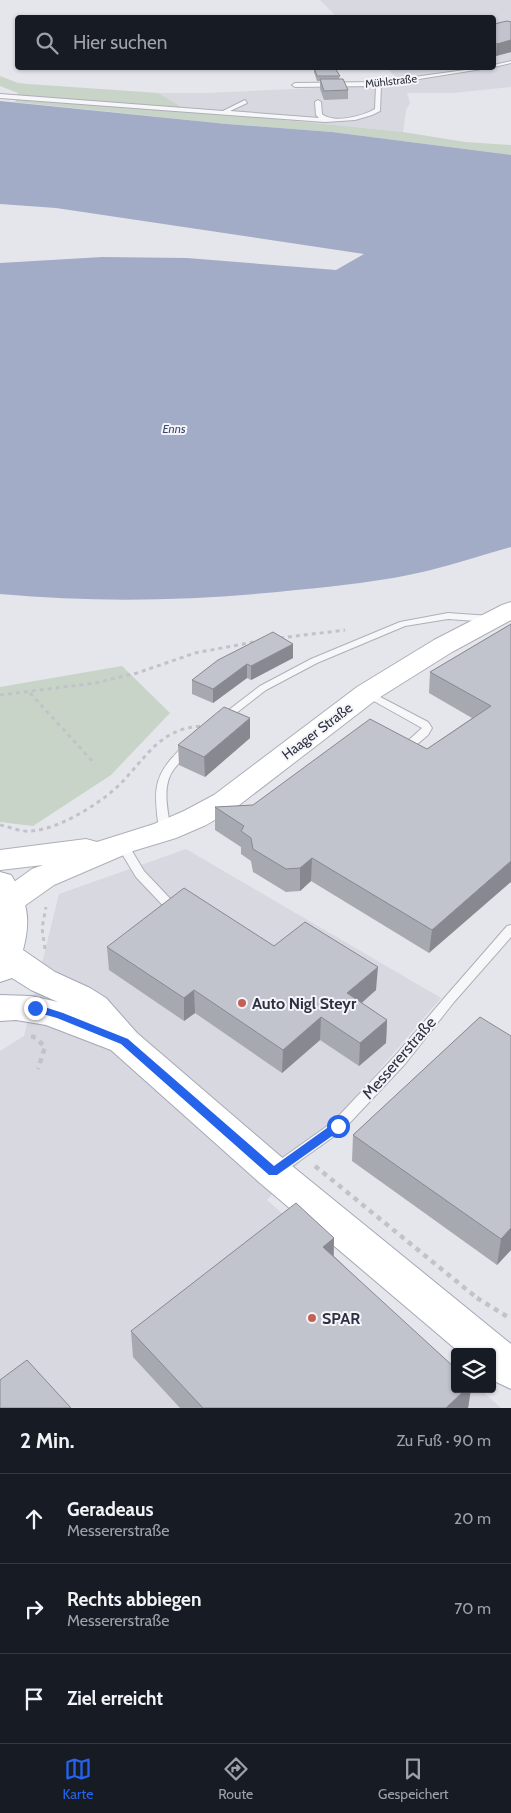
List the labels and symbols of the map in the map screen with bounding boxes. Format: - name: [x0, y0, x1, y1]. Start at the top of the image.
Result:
- street label: Mühlstraße: [364, 71, 418, 91]
- water label: Enns: [162, 421, 186, 436]
- street label: Haager Straße: [278, 699, 356, 763]
- place label: Auto Nigl Steyr: [252, 994, 357, 1013]
- route end: [24, 997, 47, 1020]
- marker: Auto Nigl Steyr: [236, 997, 248, 1009]
- street label: Messererstraße: [358, 1013, 440, 1103]
- route start: [327, 1115, 350, 1138]
- place label: SPAR: [322, 1309, 360, 1328]
- marker: SPAR: [306, 1312, 318, 1324]

